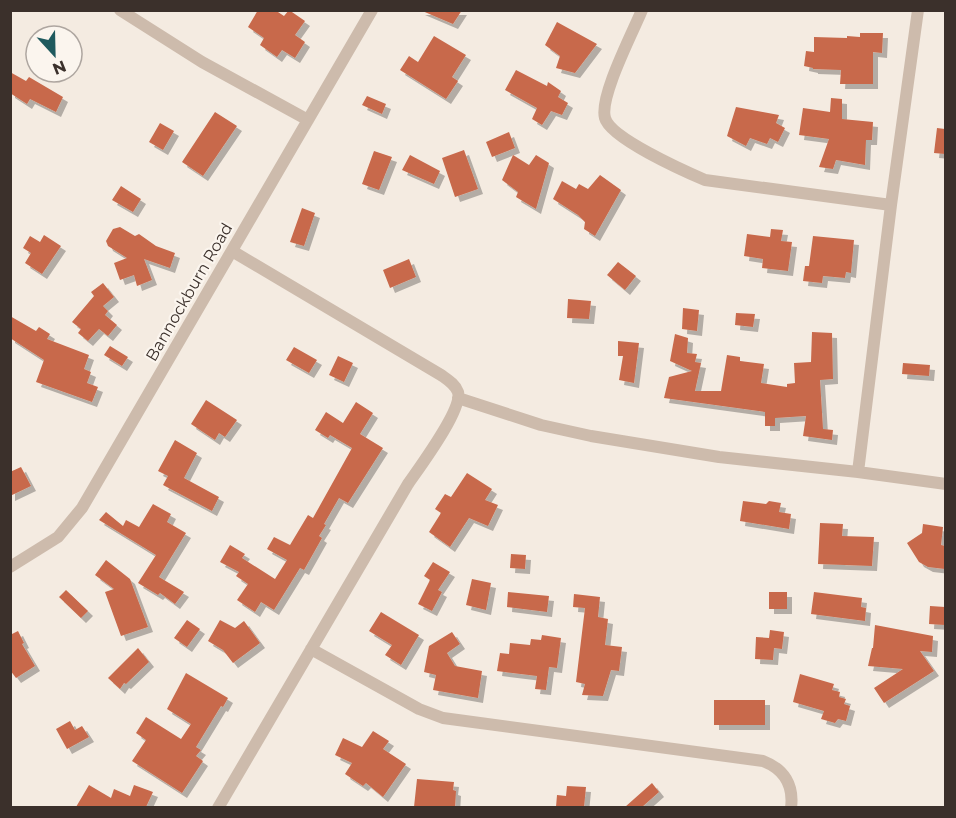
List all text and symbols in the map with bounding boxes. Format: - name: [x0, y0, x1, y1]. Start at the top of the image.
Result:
- north arrow: [24, 24, 84, 84]
- text: N: [50, 56, 69, 79]
- street label: Bannockburn Road: [142, 220, 236, 364]

